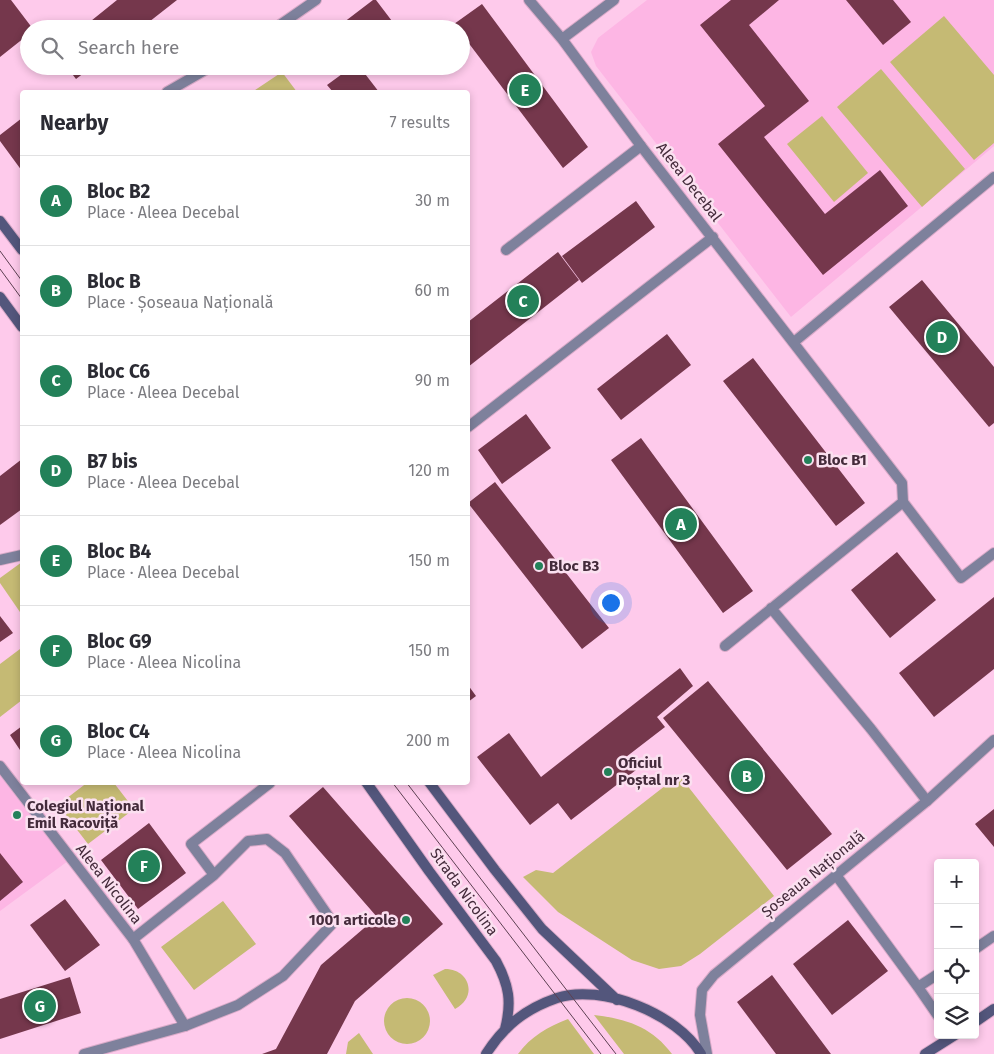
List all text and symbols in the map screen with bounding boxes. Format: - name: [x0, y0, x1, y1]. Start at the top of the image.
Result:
- search box: [20, 20, 470, 75]
- icon: search: [38, 34, 66, 62]
- text: Search here: [78, 36, 179, 59]
- pin: E: [509, 71, 541, 109]
- text: Nearby: [40, 110, 108, 136]
- text: 7 results: [390, 113, 450, 132]
- street label: Aleea Decebal: [653, 139, 726, 226]
- text: Bloc B2: [87, 180, 150, 203]
- text: A: [51, 191, 61, 210]
- text: 30 m: [415, 191, 450, 210]
- text: Place · Aleea Decebal: [87, 203, 239, 222]
- text: Bloc B: [87, 270, 141, 293]
- text: B: [51, 281, 61, 300]
- text: 60 m: [415, 281, 450, 300]
- pin: C: [507, 282, 539, 320]
- text: Place · Șoseaua Națională: [87, 293, 273, 312]
- pin: D: [926, 318, 958, 356]
- text: Bloc C6: [87, 360, 150, 383]
- text: C: [51, 371, 61, 390]
- text: 90 m: [415, 371, 450, 390]
- text: Place · Aleea Decebal: [87, 383, 239, 402]
- text: B7 bis: [87, 450, 137, 473]
- place label: Bloc B1: [818, 451, 867, 469]
- marker: Bloc B1: [802, 454, 814, 466]
- text: D: [51, 461, 61, 480]
- text: 120 m: [408, 461, 450, 480]
- text: Place · Aleea Decebal: [87, 473, 239, 492]
- pin: A: [665, 505, 697, 543]
- text: Bloc B4: [87, 540, 151, 563]
- text: E: [52, 551, 60, 570]
- text: 150 m: [408, 551, 450, 570]
- place label: Bloc B3: [549, 557, 599, 575]
- marker: Bloc B3: [533, 560, 545, 572]
- text: Place · Aleea Decebal: [87, 563, 239, 582]
- your location: [598, 590, 624, 616]
- text: Bloc G9: [87, 630, 152, 653]
- text: F: [52, 641, 60, 660]
- text: 150 m: [408, 641, 450, 660]
- text: Place · Aleea Nicolina: [87, 653, 241, 672]
- text: Bloc C4: [87, 720, 150, 743]
- text: G: [51, 731, 61, 750]
- text: 200 m: [406, 731, 450, 750]
- text: Place · Aleea Nicolina: [87, 743, 241, 762]
- place label: Oficiul Poștal nr 3: [618, 754, 690, 790]
- pin: B: [731, 757, 763, 795]
- marker: Oficiul Poștal nr 3: [602, 766, 614, 778]
- place label: Colegiul Național Emil Racoviță: [27, 797, 145, 833]
- marker: Colegiul Național Emil Racoviță: [11, 809, 23, 821]
- street label: Șoseaua Națională: [758, 827, 869, 922]
- street label: Aleea Nicolina: [72, 840, 146, 928]
- street label: Strada Nicolina: [426, 845, 502, 939]
- pin: F: [128, 847, 160, 885]
- map controls: [934, 859, 979, 1039]
- button: +: [934, 859, 979, 904]
- button: −: [934, 904, 979, 949]
- place label: 1001 articole: [309, 911, 396, 929]
- marker: 1001 articole: [400, 914, 412, 926]
- button: locate: [934, 949, 979, 994]
- pin: G: [24, 987, 56, 1025]
- button: layers: [934, 994, 979, 1039]

